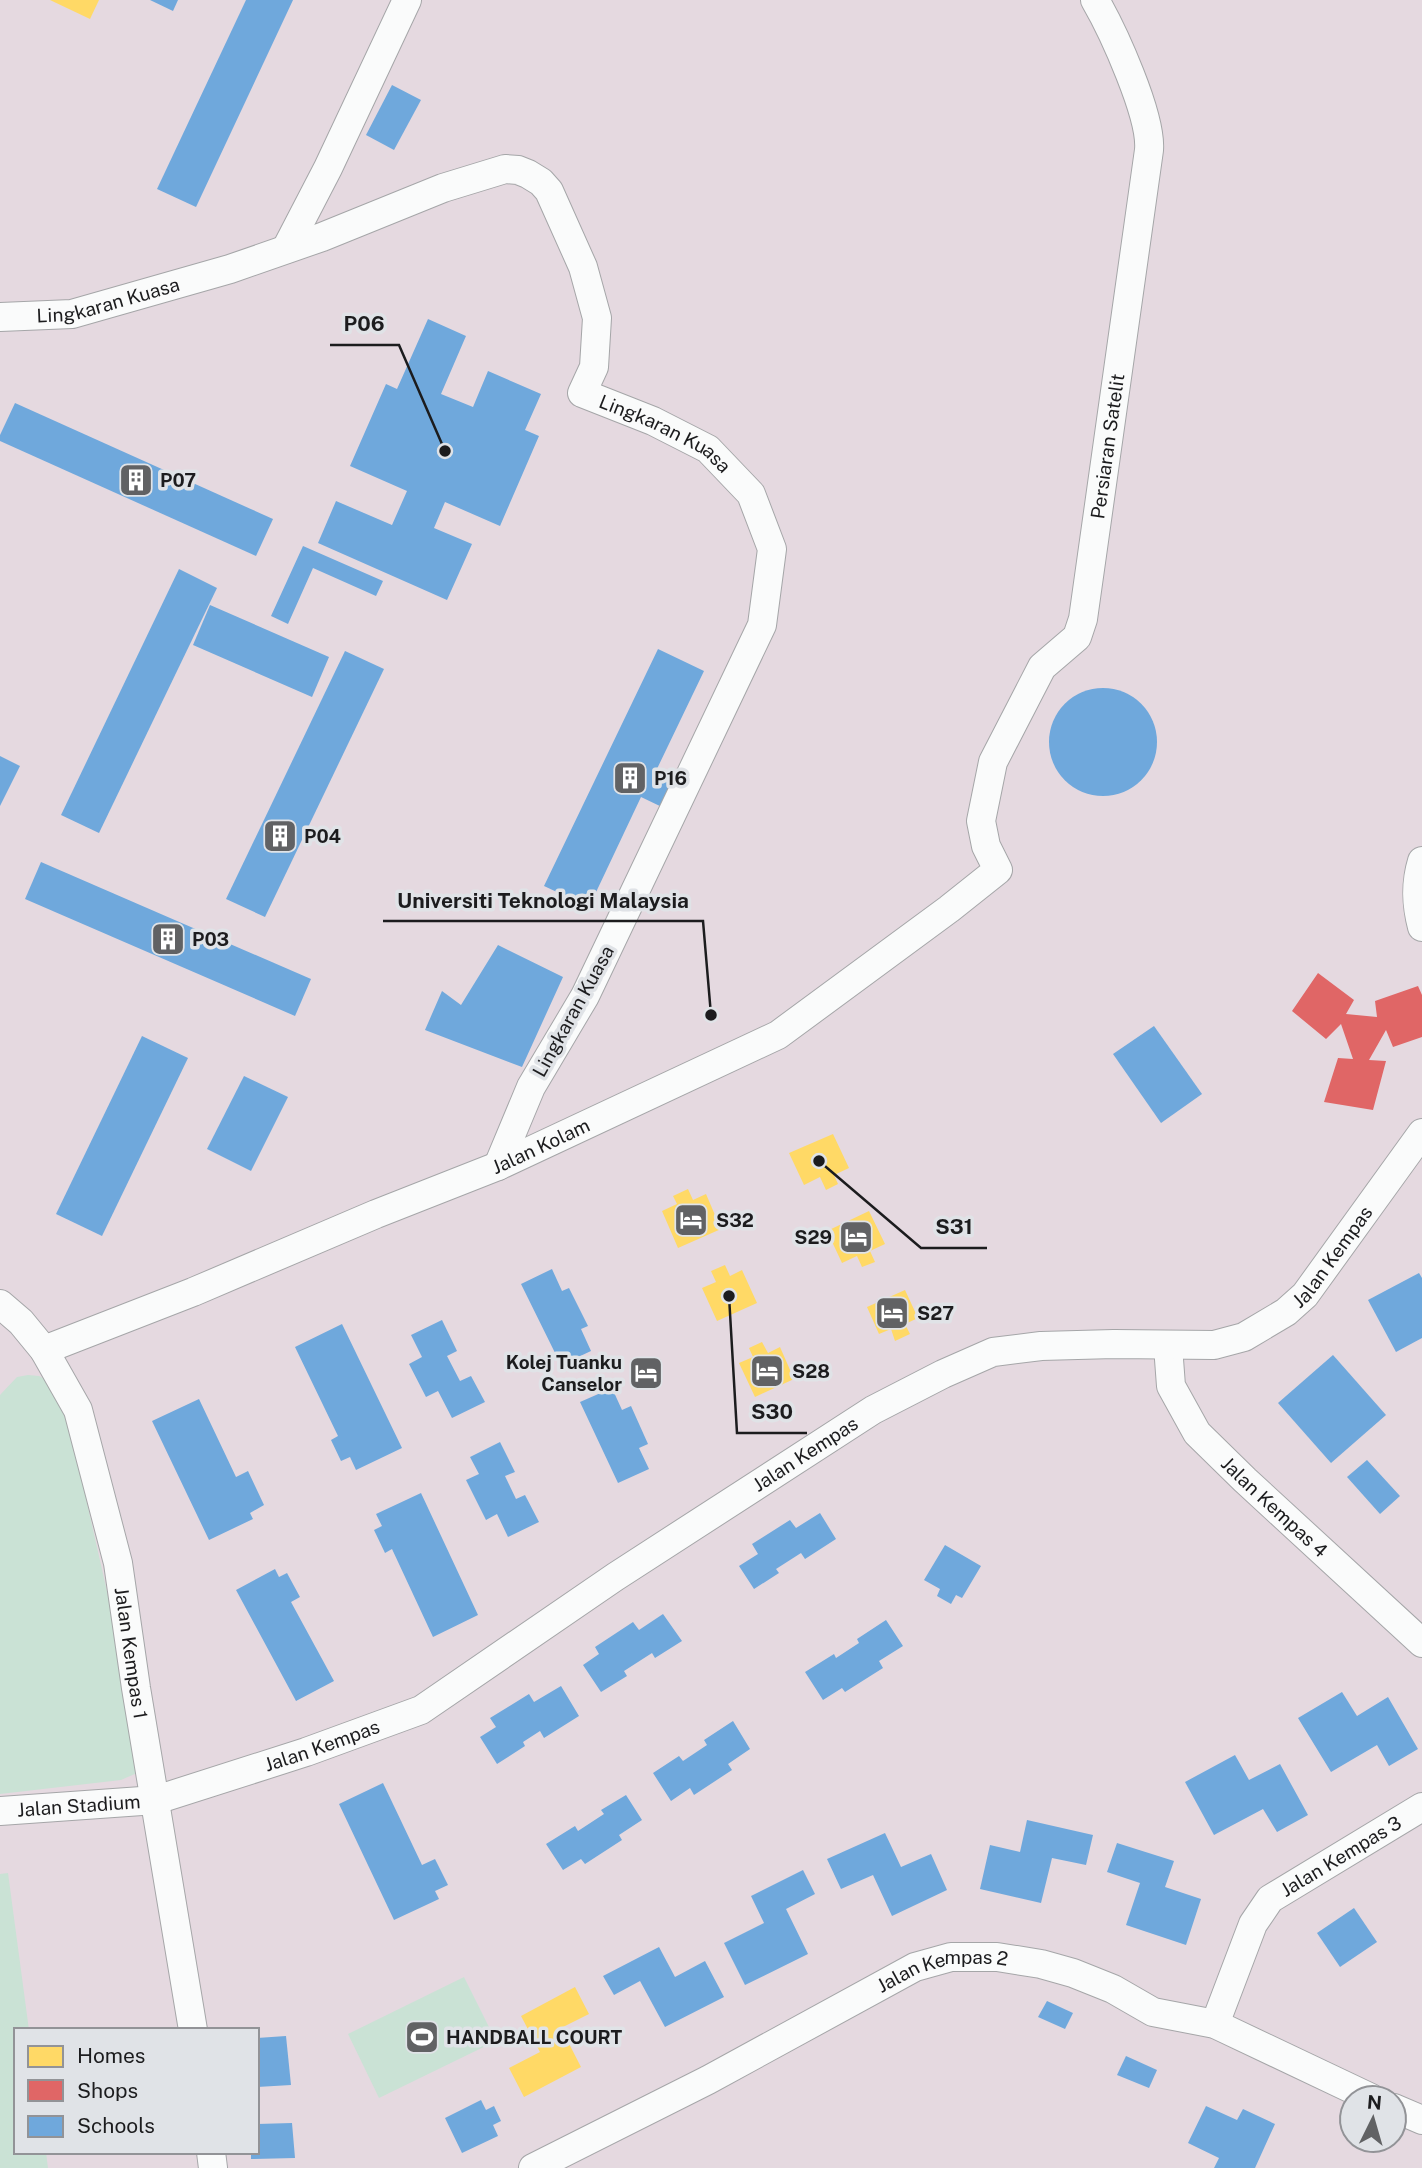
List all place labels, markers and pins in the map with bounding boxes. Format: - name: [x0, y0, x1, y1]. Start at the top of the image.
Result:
- callout: P06: [330, 303, 399, 345]
- building icon: P07: [117, 461, 155, 499]
- place label: P07: [160, 469, 196, 491]
- building icon: P16: [611, 759, 649, 797]
- place label: P16: [654, 767, 687, 789]
- building icon: P04: [261, 817, 299, 855]
- place label: P04: [304, 825, 341, 847]
- callout: Universiti Teknologi Malaysia: [383, 879, 703, 921]
- building icon: P03: [149, 920, 187, 958]
- place label: P03: [192, 928, 229, 950]
- hotel icon: S32: [672, 1201, 710, 1239]
- callout: S31: [921, 1206, 987, 1248]
- place label: S32: [716, 1209, 754, 1231]
- hotel icon: S29: [837, 1218, 875, 1256]
- place label: S29: [794, 1226, 832, 1248]
- hotel icon: S27: [873, 1294, 911, 1332]
- place label: S27: [917, 1302, 954, 1324]
- place label: Kolej Tuanku Canselor: [506, 1351, 622, 1395]
- hotel icon: S28: [748, 1352, 786, 1390]
- hotel icon: Kolej Tuanku Canselor: [627, 1354, 665, 1392]
- place label: S28: [792, 1360, 830, 1382]
- callout: S30: [737, 1391, 807, 1433]
- sports icon: HANDBALL COURT: [403, 2018, 441, 2056]
- place label: HANDBALL COURT: [446, 2026, 623, 2048]

